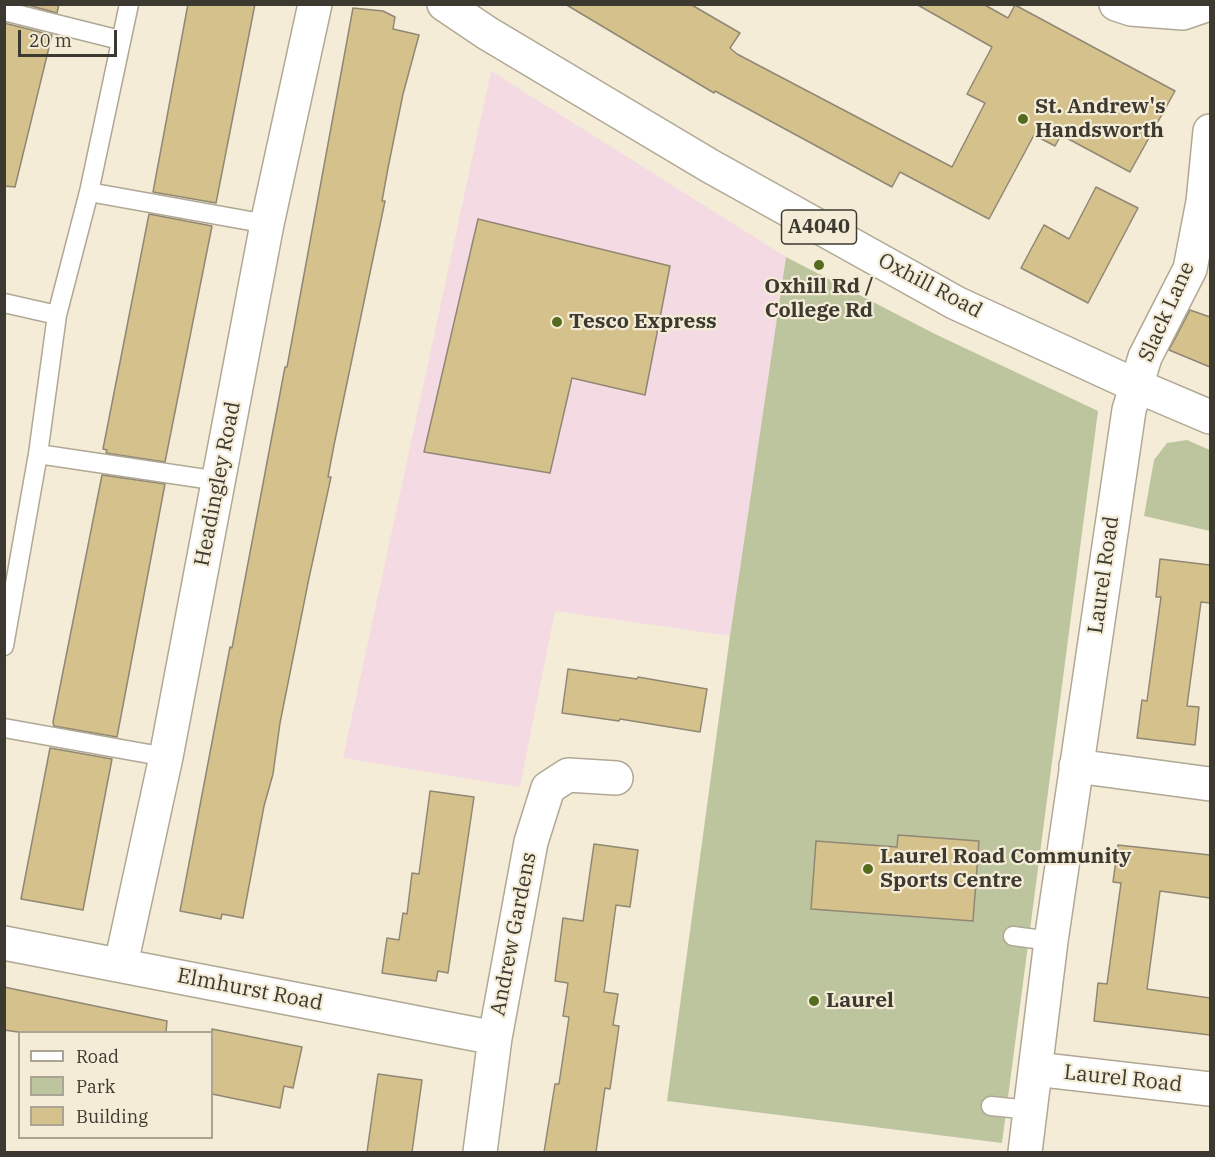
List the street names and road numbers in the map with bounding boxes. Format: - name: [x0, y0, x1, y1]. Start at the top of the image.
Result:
- road number: A4040: [782, 210, 856, 244]
- street label: Oxhill Road: [874, 248, 986, 324]
- street label: Slack Lane: [1134, 258, 1200, 366]
- street label: Headingley Road: [190, 399, 246, 569]
- street label: Laurel Road: [1083, 514, 1125, 636]
- street label: Andrew Gardens: [486, 850, 542, 1018]
- street label: Elmhurst Road: [175, 964, 325, 1016]
- street label: Laurel Road: [1063, 1060, 1183, 1098]

